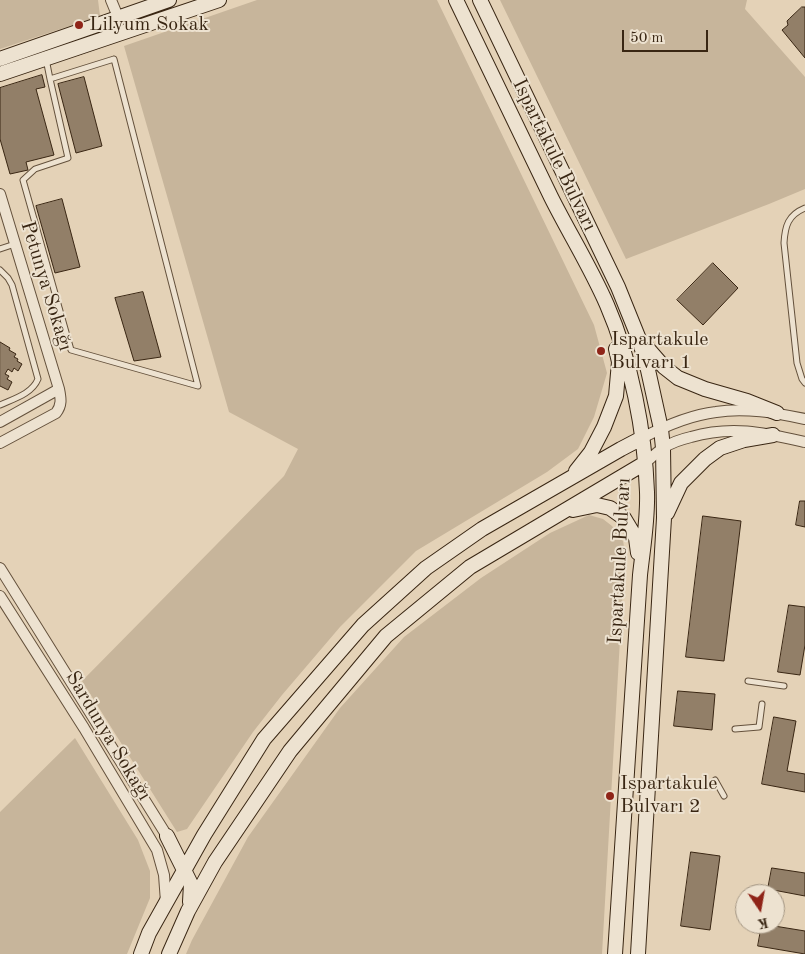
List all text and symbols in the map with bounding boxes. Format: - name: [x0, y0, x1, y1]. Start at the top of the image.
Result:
- place label: Lilyum Sokak: [89, 13, 209, 37]
- marker: Lilyum Sokak: [73, 19, 85, 31]
- scale bar: [625, 20, 711, 52]
- text: 50 m: [630, 31, 664, 46]
- street label: Ispartakule Bulvarı: [507, 75, 601, 235]
- street label: Petunya Sokağı: [15, 218, 77, 354]
- place label: Ispartakule Bulvarı 1: [611, 328, 709, 375]
- marker: Ispartakule Bulvarı 1: [595, 345, 607, 357]
- street label: Ispartakule Bulvarı: [604, 477, 636, 645]
- street label: Sardunya Sokağı: [60, 667, 156, 805]
- place label: Ispartakule Bulvarı 2: [620, 772, 718, 819]
- marker: Ispartakule Bulvarı 2: [604, 790, 616, 802]
- north arrow: [735, 884, 785, 934]
- text: K: [756, 915, 770, 931]

